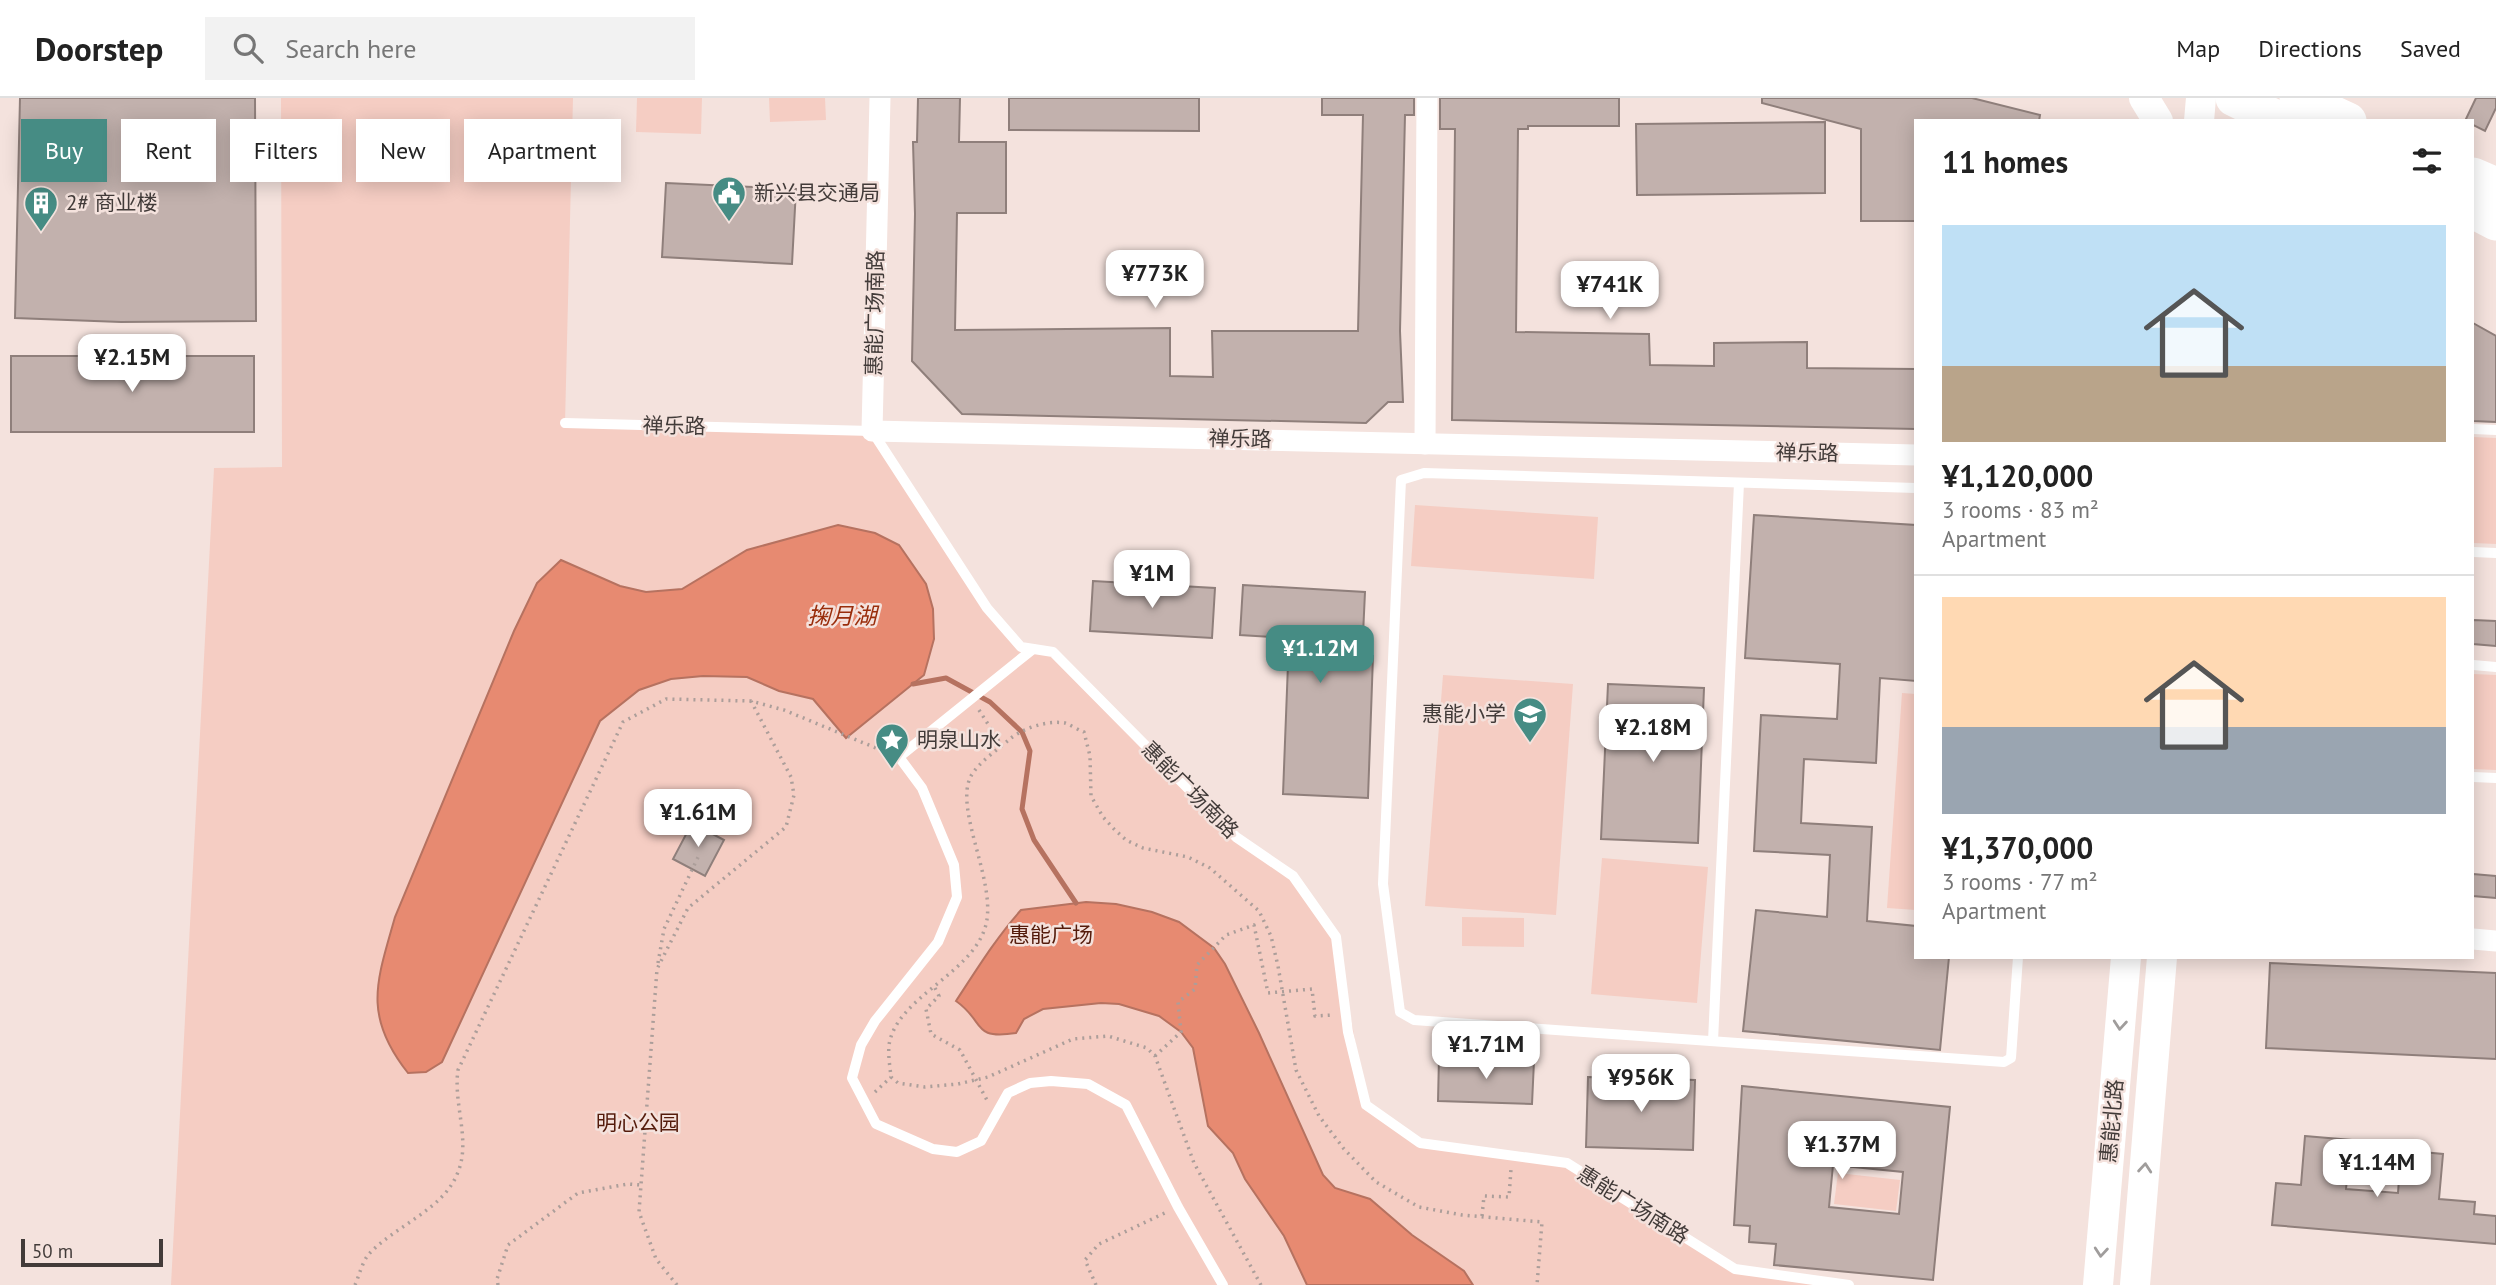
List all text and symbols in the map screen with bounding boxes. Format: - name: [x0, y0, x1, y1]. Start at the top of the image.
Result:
- search box: [205, 17, 695, 80]
- text: Doorstep: [35, 27, 163, 70]
- icon: search: [229, 29, 267, 67]
- text: Search here: [285, 32, 416, 65]
- text: Map: [2176, 33, 2220, 64]
- text: Directions: [2258, 33, 2362, 64]
- text: Saved: [2400, 33, 2461, 64]
- chip: Buy: [21, 119, 107, 182]
- chip: Rent: [121, 119, 216, 182]
- chip: Filters: [230, 119, 342, 182]
- chip: New: [356, 119, 450, 182]
- chip: Apartment: [464, 119, 621, 182]
- text: 11 homes: [1942, 142, 2068, 181]
- icon: filters: [2408, 142, 2446, 180]
- public building icon: 新兴县交通局: [710, 174, 748, 223]
- place label: 新兴县交通局: [754, 179, 880, 206]
- building icon: 2# 商业楼: [22, 184, 60, 233]
- place label: 2# 商业楼: [66, 189, 158, 216]
- street label: 惠能广场南路: [860, 250, 889, 376]
- pin: ¥773K: [1106, 250, 1204, 310]
- text: ¥773K: [1122, 258, 1188, 287]
- pin: ¥741K: [1561, 262, 1659, 321]
- text: ¥741K: [1577, 269, 1643, 298]
- icon: home: [2131, 270, 2257, 396]
- pin: ¥2.15M: [75, 334, 189, 394]
- text: ¥2.15M: [94, 342, 170, 371]
- street label: 禅乐路: [642, 411, 706, 440]
- street label: 禅乐路: [1208, 424, 1272, 453]
- street label: 禅乐路: [1775, 438, 1839, 467]
- text: ¥1,120,000: [1942, 456, 2093, 495]
- text: 3 rooms · 83 m²: [1942, 495, 2099, 524]
- text: Apartment: [1942, 524, 2046, 553]
- pin: ¥1M: [1118, 550, 1186, 610]
- text: ¥1M: [1130, 558, 1174, 587]
- water label: 掬月湖: [808, 601, 880, 630]
- pin: ¥1.12M: [1263, 626, 1377, 685]
- text: ¥1.12M: [1282, 633, 1358, 662]
- icon: home: [2131, 642, 2257, 768]
- school or university icon: 惠能小学: [1511, 695, 1549, 744]
- place label: 惠能小学: [1422, 700, 1506, 727]
- pin: ¥2.18M: [1596, 704, 1710, 764]
- text: ¥2.18M: [1615, 712, 1691, 741]
- place icon: 明泉山水: [873, 721, 911, 770]
- place label: 明泉山水: [917, 726, 1001, 753]
- street label: 惠能广场南路: [1136, 736, 1244, 844]
- pin: ¥1.61M: [641, 790, 755, 849]
- text: ¥1.61M: [660, 797, 736, 826]
- text: ¥1,370,000: [1942, 828, 2093, 867]
- text: 3 rooms · 77 m²: [1942, 867, 2098, 896]
- text: Apartment: [1942, 896, 2046, 925]
- park label: 惠能广场: [1009, 921, 1093, 948]
- one-way arrow: [2113, 1020, 2128, 1031]
- pin: ¥1.71M: [1429, 1021, 1543, 1081]
- text: ¥1.71M: [1448, 1029, 1524, 1058]
- pin: ¥956K: [1592, 1054, 1690, 1114]
- text: ¥956K: [1608, 1062, 1674, 1091]
- street label: 惠能北路: [2094, 1078, 2129, 1164]
- park label: 明心公园: [596, 1109, 680, 1136]
- pin: ¥1.37M: [1785, 1122, 1899, 1181]
- text: ¥1.37M: [1804, 1129, 1880, 1158]
- pin: ¥1.14M: [2320, 1140, 2434, 1199]
- text: ¥1.14M: [2339, 1147, 2415, 1176]
- street label: 惠能广场南路: [1573, 1160, 1694, 1249]
- one-way arrow: [2137, 1162, 2152, 1173]
- scale bar: [21, 1236, 163, 1268]
- text: 50 m: [32, 1239, 73, 1263]
- one-way arrow: [2094, 1247, 2109, 1258]

